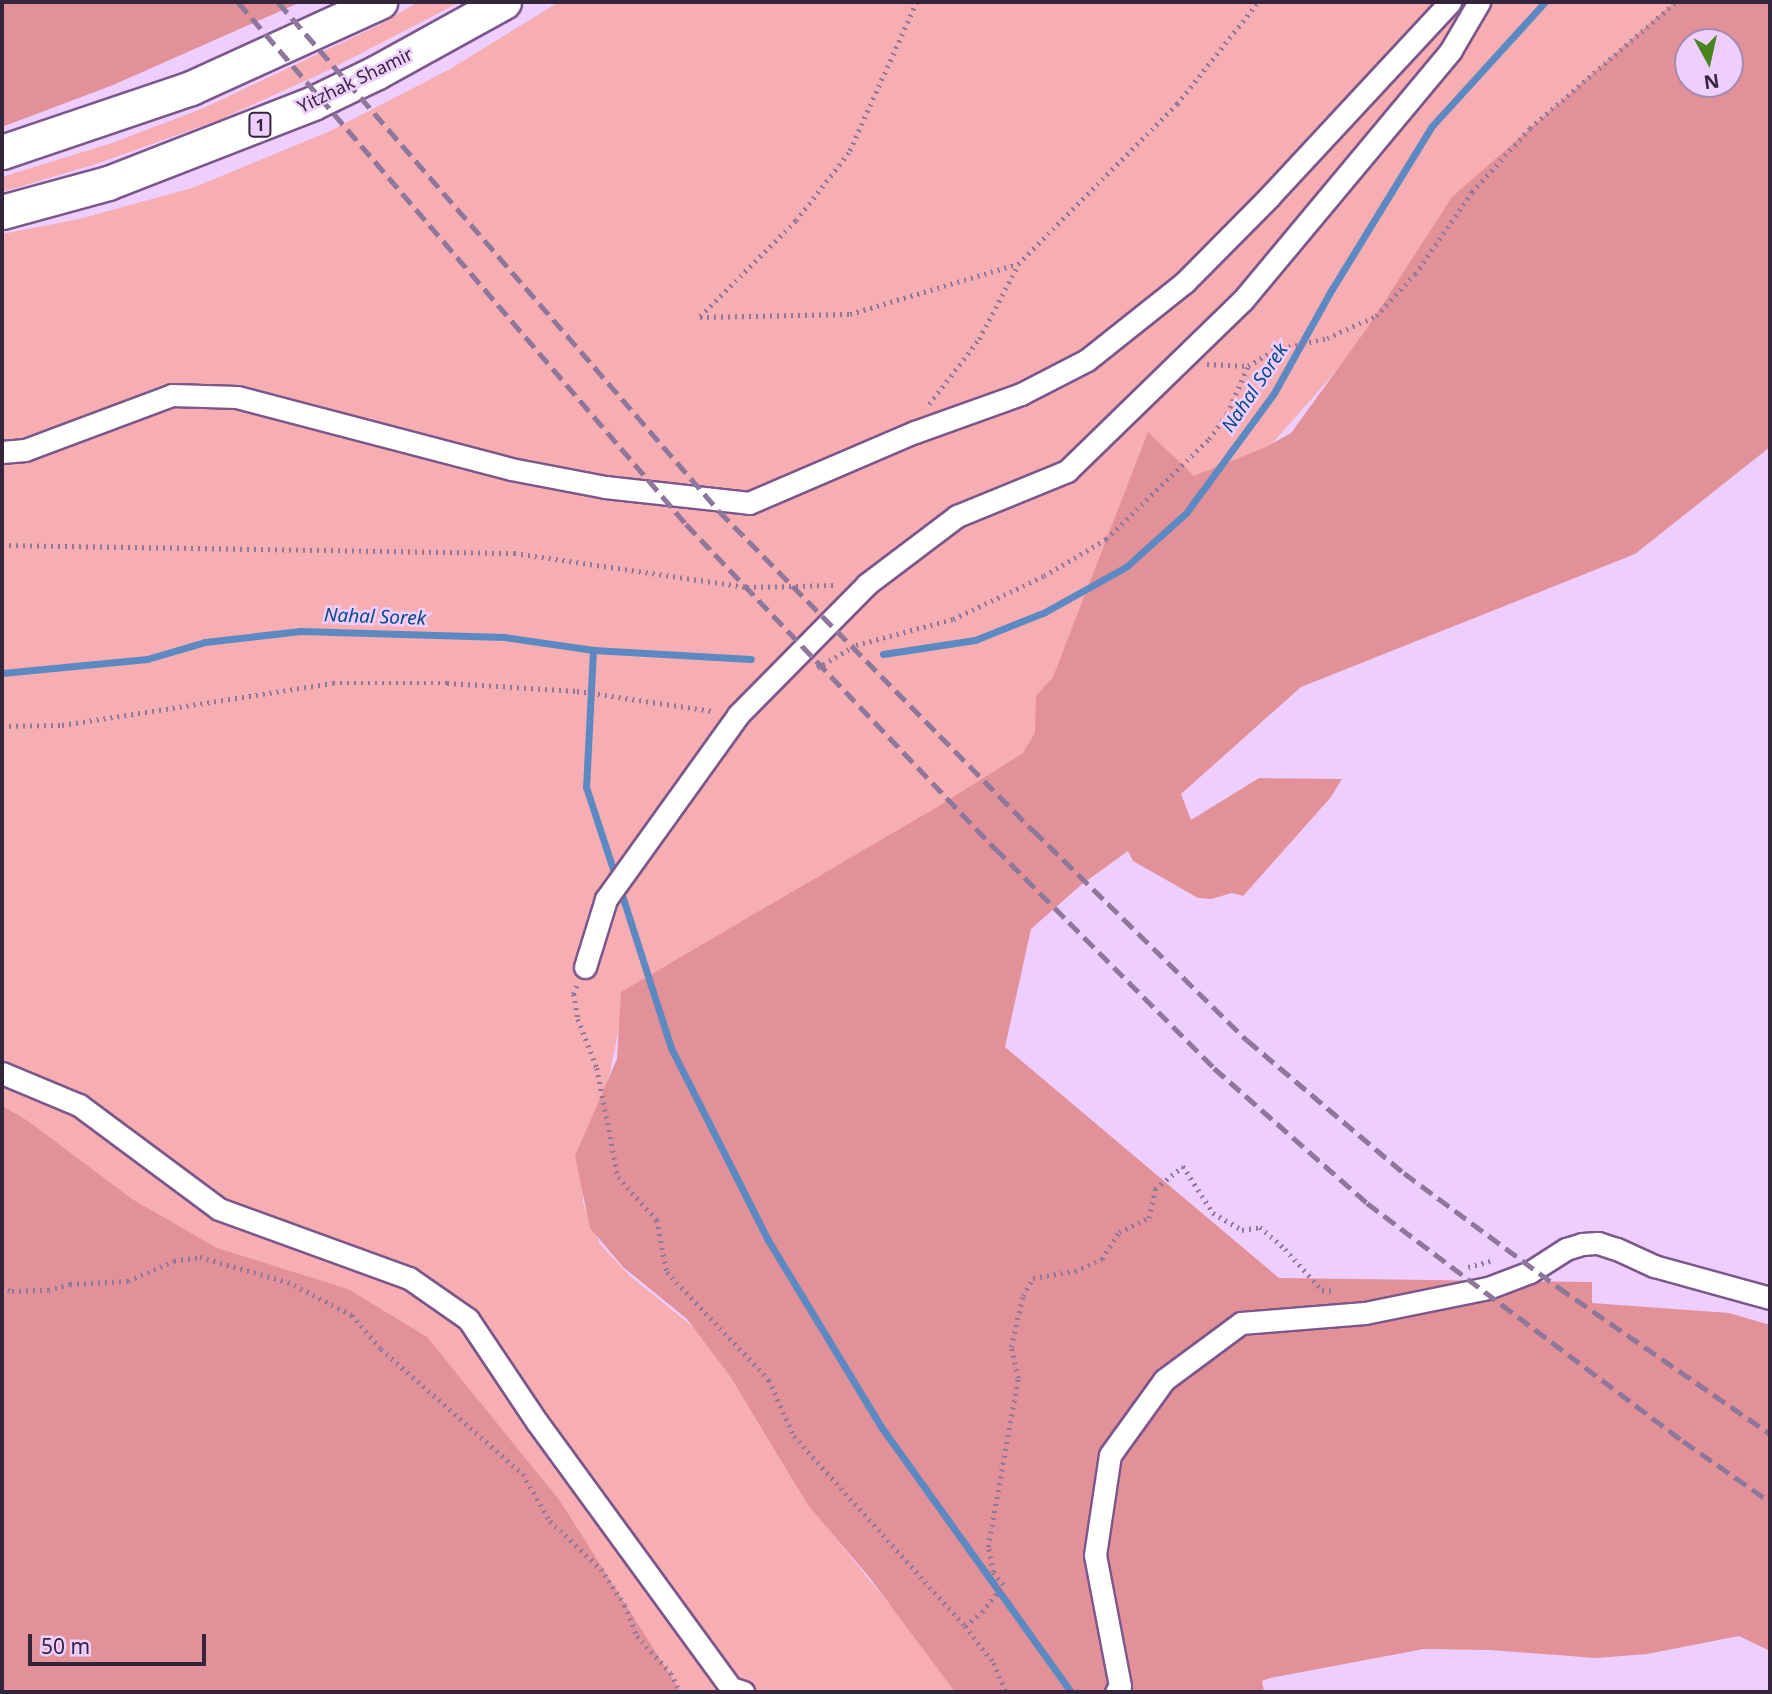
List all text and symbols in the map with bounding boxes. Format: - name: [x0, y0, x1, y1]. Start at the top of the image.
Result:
- north arrow: [1674, 28, 1744, 98]
- street label: Yitzhak Shamir: [294, 43, 416, 117]
- text: N: [1702, 68, 1721, 96]
- road number: 1: [248, 113, 272, 138]
- water label: Nahal Sorek: [1217, 339, 1293, 437]
- water label: Nahal Sorek: [324, 604, 426, 630]
- scale bar: [32, 1620, 210, 1664]
- text: 50 m: [41, 1632, 90, 1660]

